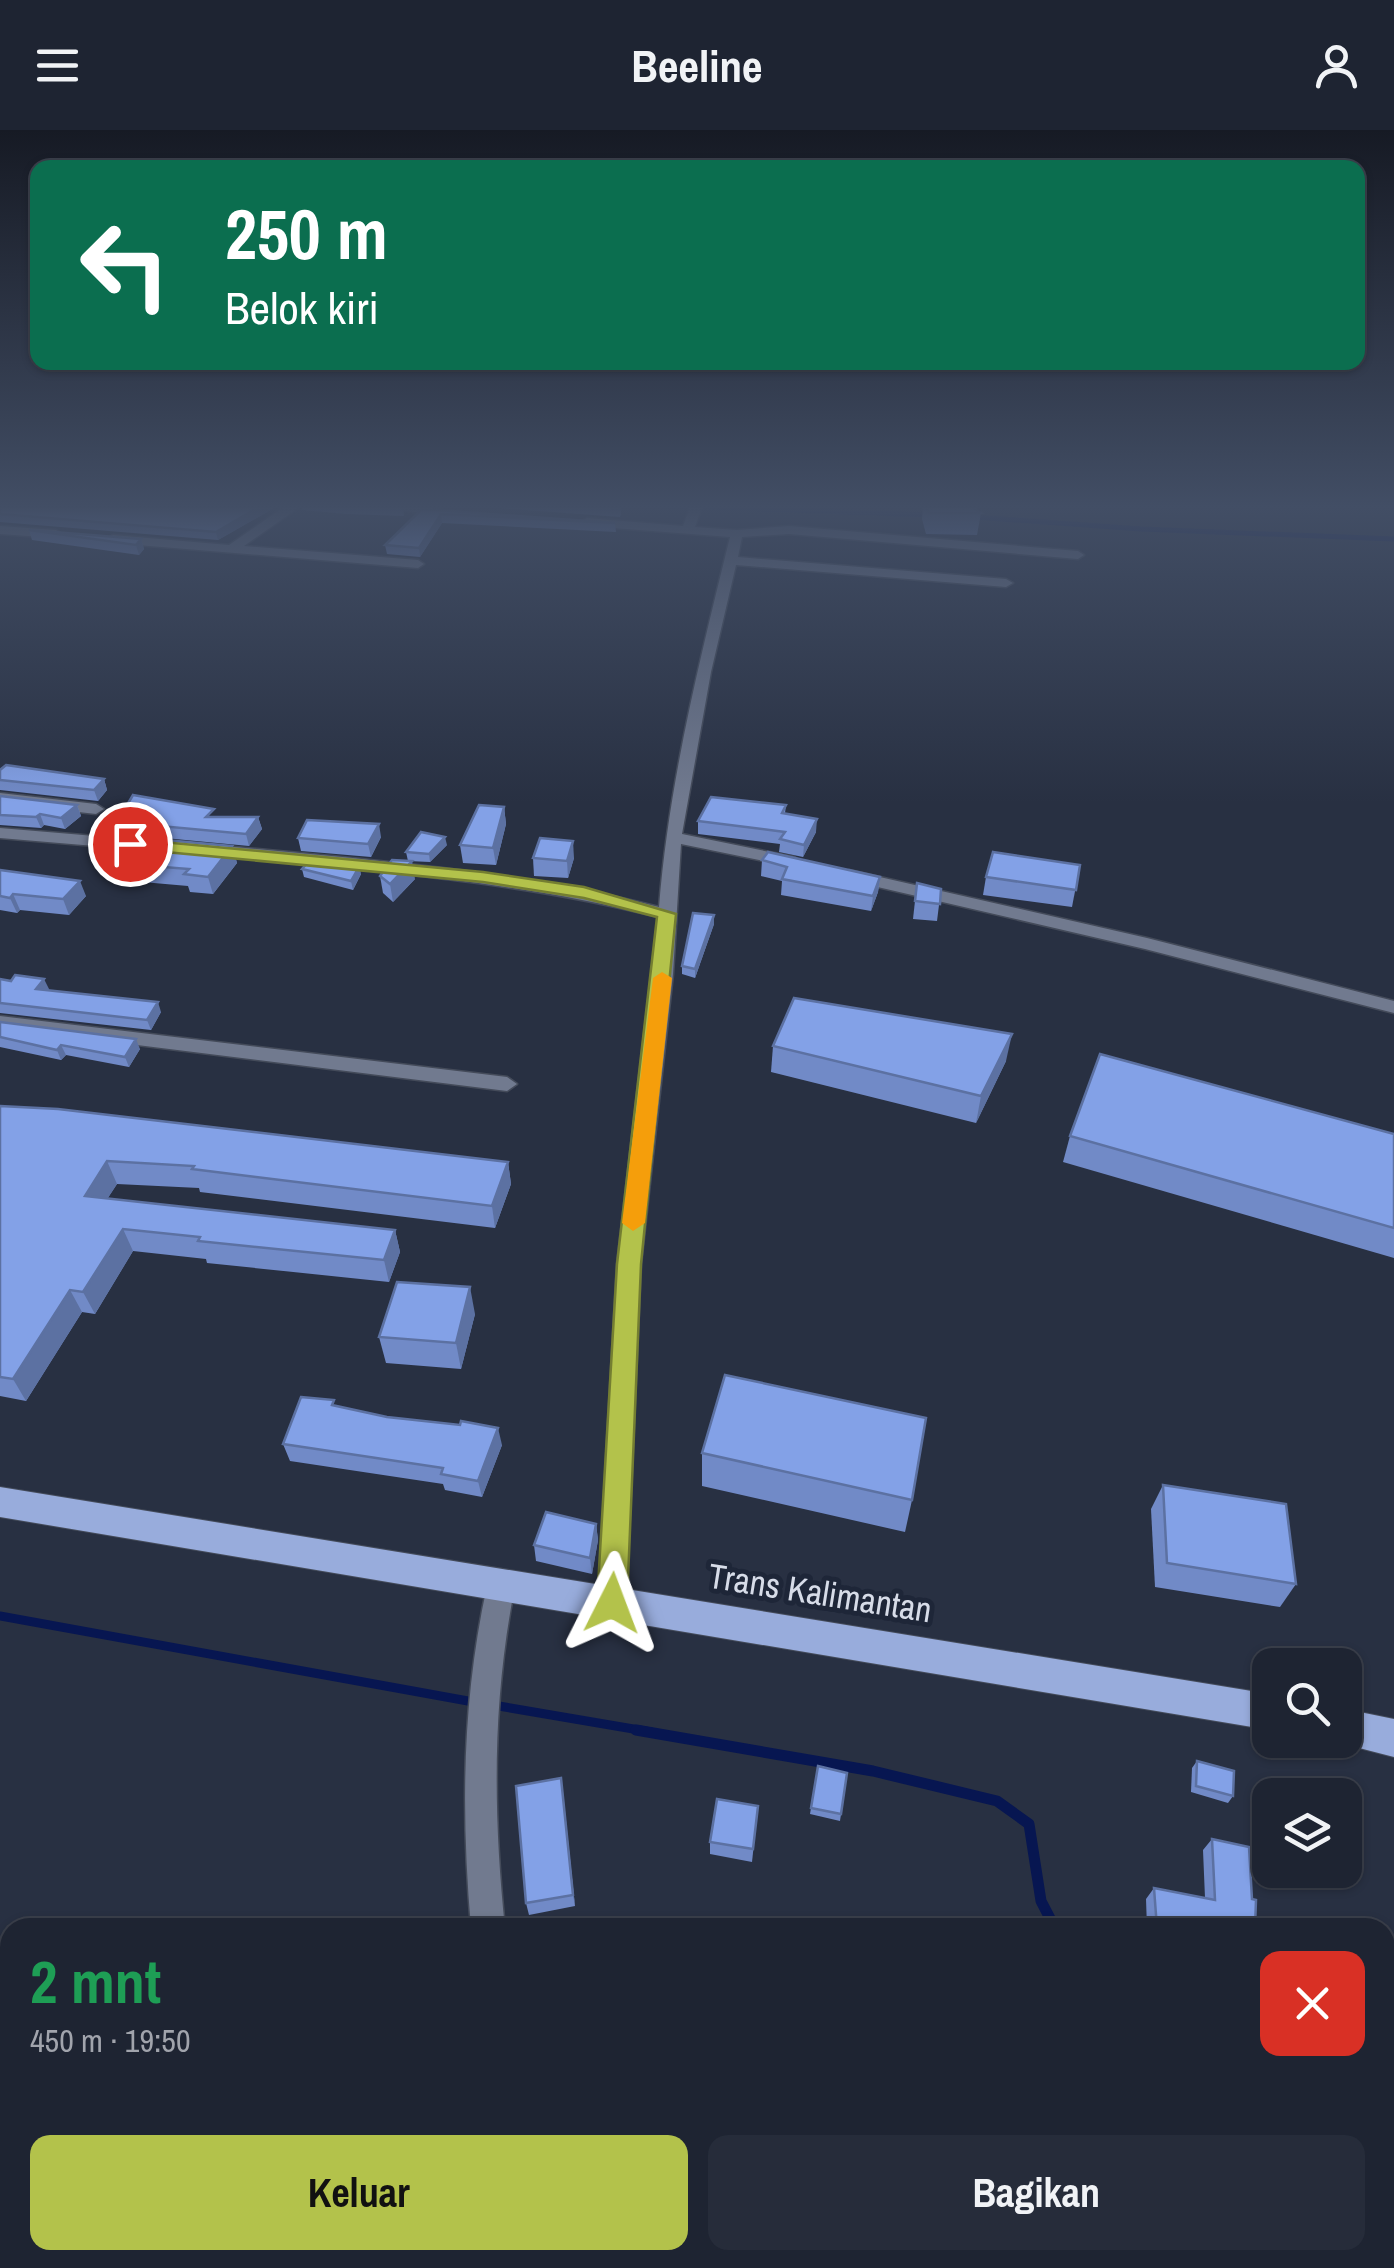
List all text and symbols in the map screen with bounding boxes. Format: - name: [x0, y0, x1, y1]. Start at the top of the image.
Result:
- text: Beeline: [631, 35, 763, 96]
- icon: menu: [30, 38, 85, 93]
- icon: person: [1309, 38, 1364, 93]
- text: 250 m: [225, 187, 388, 281]
- icon: left: [60, 200, 190, 330]
- text: Belok kiri: [225, 277, 379, 338]
- pin: [88, 802, 173, 887]
- icon: arrive: [103, 817, 158, 872]
- position arrow: [560, 1551, 664, 1655]
- street label: Trans Kalimantan: [705, 1552, 935, 1633]
- map controls: [1252, 1648, 1362, 1888]
- button: search: [1252, 1648, 1362, 1758]
- button: layers: [1252, 1778, 1362, 1888]
- text: 2 mnt: [30, 1941, 161, 2022]
- button: close: [1260, 1951, 1365, 2056]
- text: 450 m · 19:50: [30, 2019, 190, 2062]
- button: Keluar: [30, 2135, 688, 2250]
- button: Bagikan: [708, 2135, 1365, 2250]

